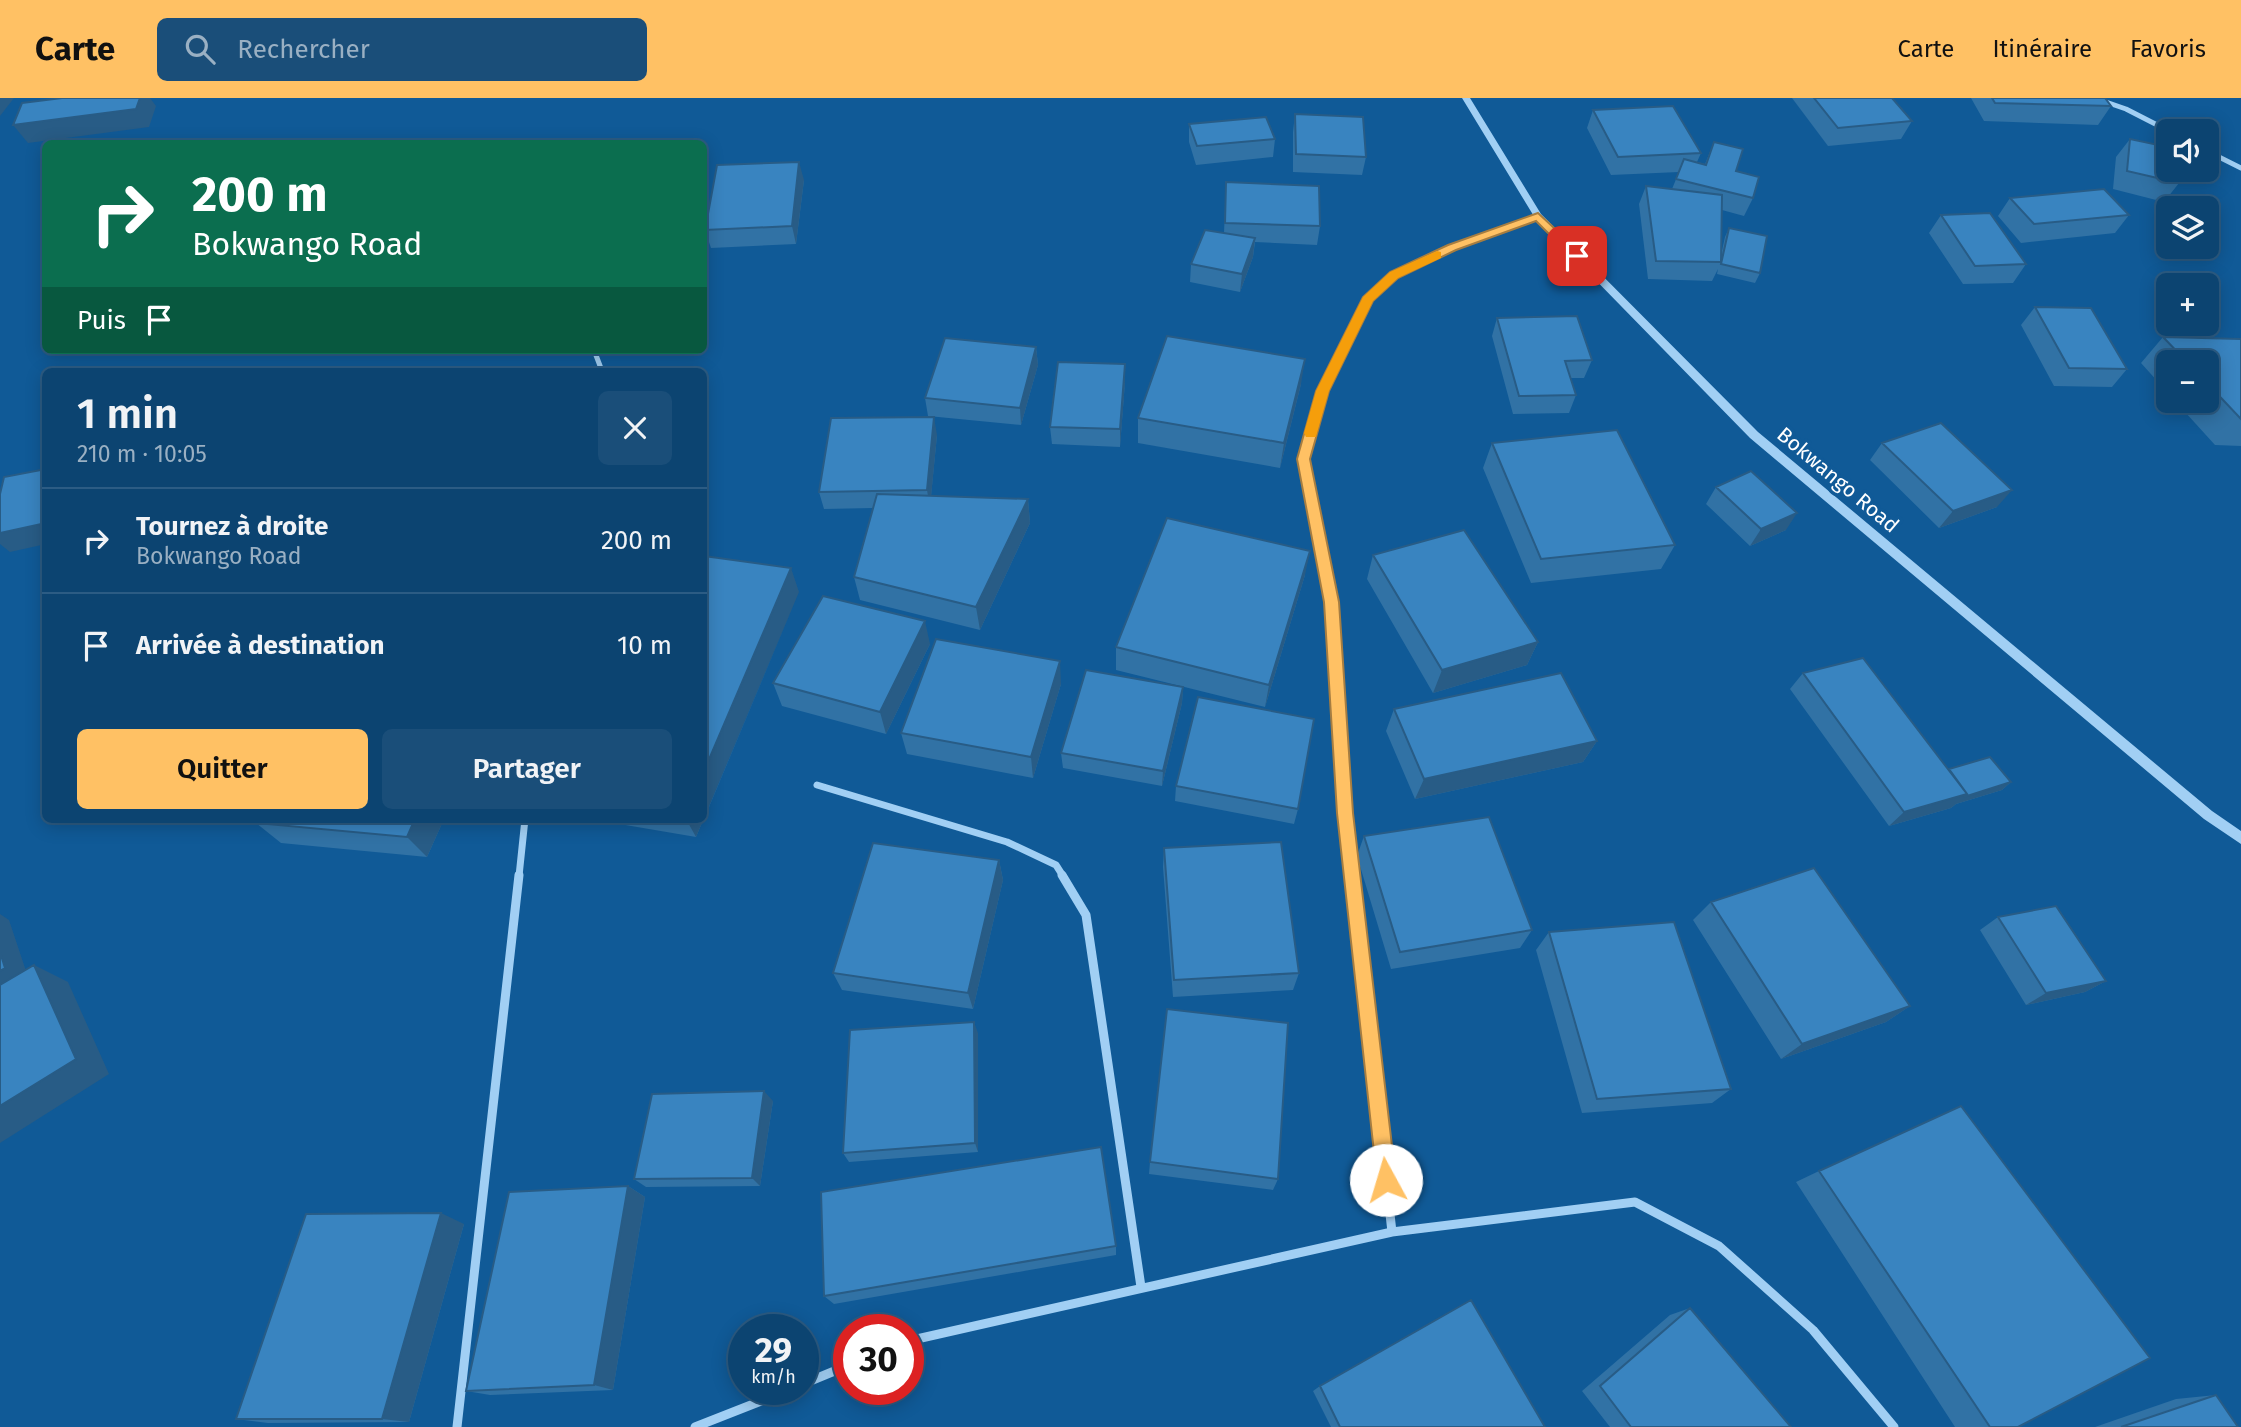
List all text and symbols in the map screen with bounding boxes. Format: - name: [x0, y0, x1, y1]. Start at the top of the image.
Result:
- search box: [157, 18, 647, 81]
- text: Carte: [35, 29, 115, 69]
- icon: search: [181, 30, 219, 68]
- text: Rechercher: [237, 34, 370, 65]
- text: Carte: [1898, 35, 1954, 63]
- text: Itinéraire: [1992, 35, 2092, 63]
- text: Favoris: [2130, 35, 2206, 63]
- map controls: [2156, 119, 2219, 413]
- button: sound: [2156, 119, 2219, 182]
- text: 200 m: [192, 165, 328, 224]
- icon: right: [77, 168, 168, 259]
- button: layers: [2156, 196, 2219, 259]
- text: Bokwango Road: [192, 225, 422, 263]
- pin: [1547, 226, 1607, 286]
- icon: arrive: [1558, 237, 1596, 275]
- button: +: [2156, 273, 2219, 336]
- icon: arrive: [140, 301, 178, 339]
- text: Puis: [77, 305, 126, 336]
- button: −: [2156, 350, 2219, 413]
- text: 1 min: [77, 389, 178, 439]
- button: close: [598, 391, 672, 465]
- street label: Bokwango Road: [1772, 421, 1904, 539]
- text: 210 m · 10:05: [77, 440, 207, 468]
- text: Tournez à droite: [136, 511, 328, 542]
- icon: right: [77, 522, 115, 560]
- text: 200 m: [601, 525, 672, 556]
- text: Bokwango Road: [136, 542, 302, 570]
- icon: arrive: [77, 627, 115, 665]
- text: Arrivée à destination: [136, 630, 385, 661]
- text: 10 m: [617, 630, 672, 661]
- button: Quitter: [77, 729, 368, 809]
- button: Partager: [382, 729, 672, 809]
- position arrow: [1349, 1143, 1423, 1217]
- speed limit sign: 30: [833, 1314, 924, 1405]
- text: 29: [755, 1329, 792, 1371]
- text: km/h: [751, 1366, 796, 1388]

